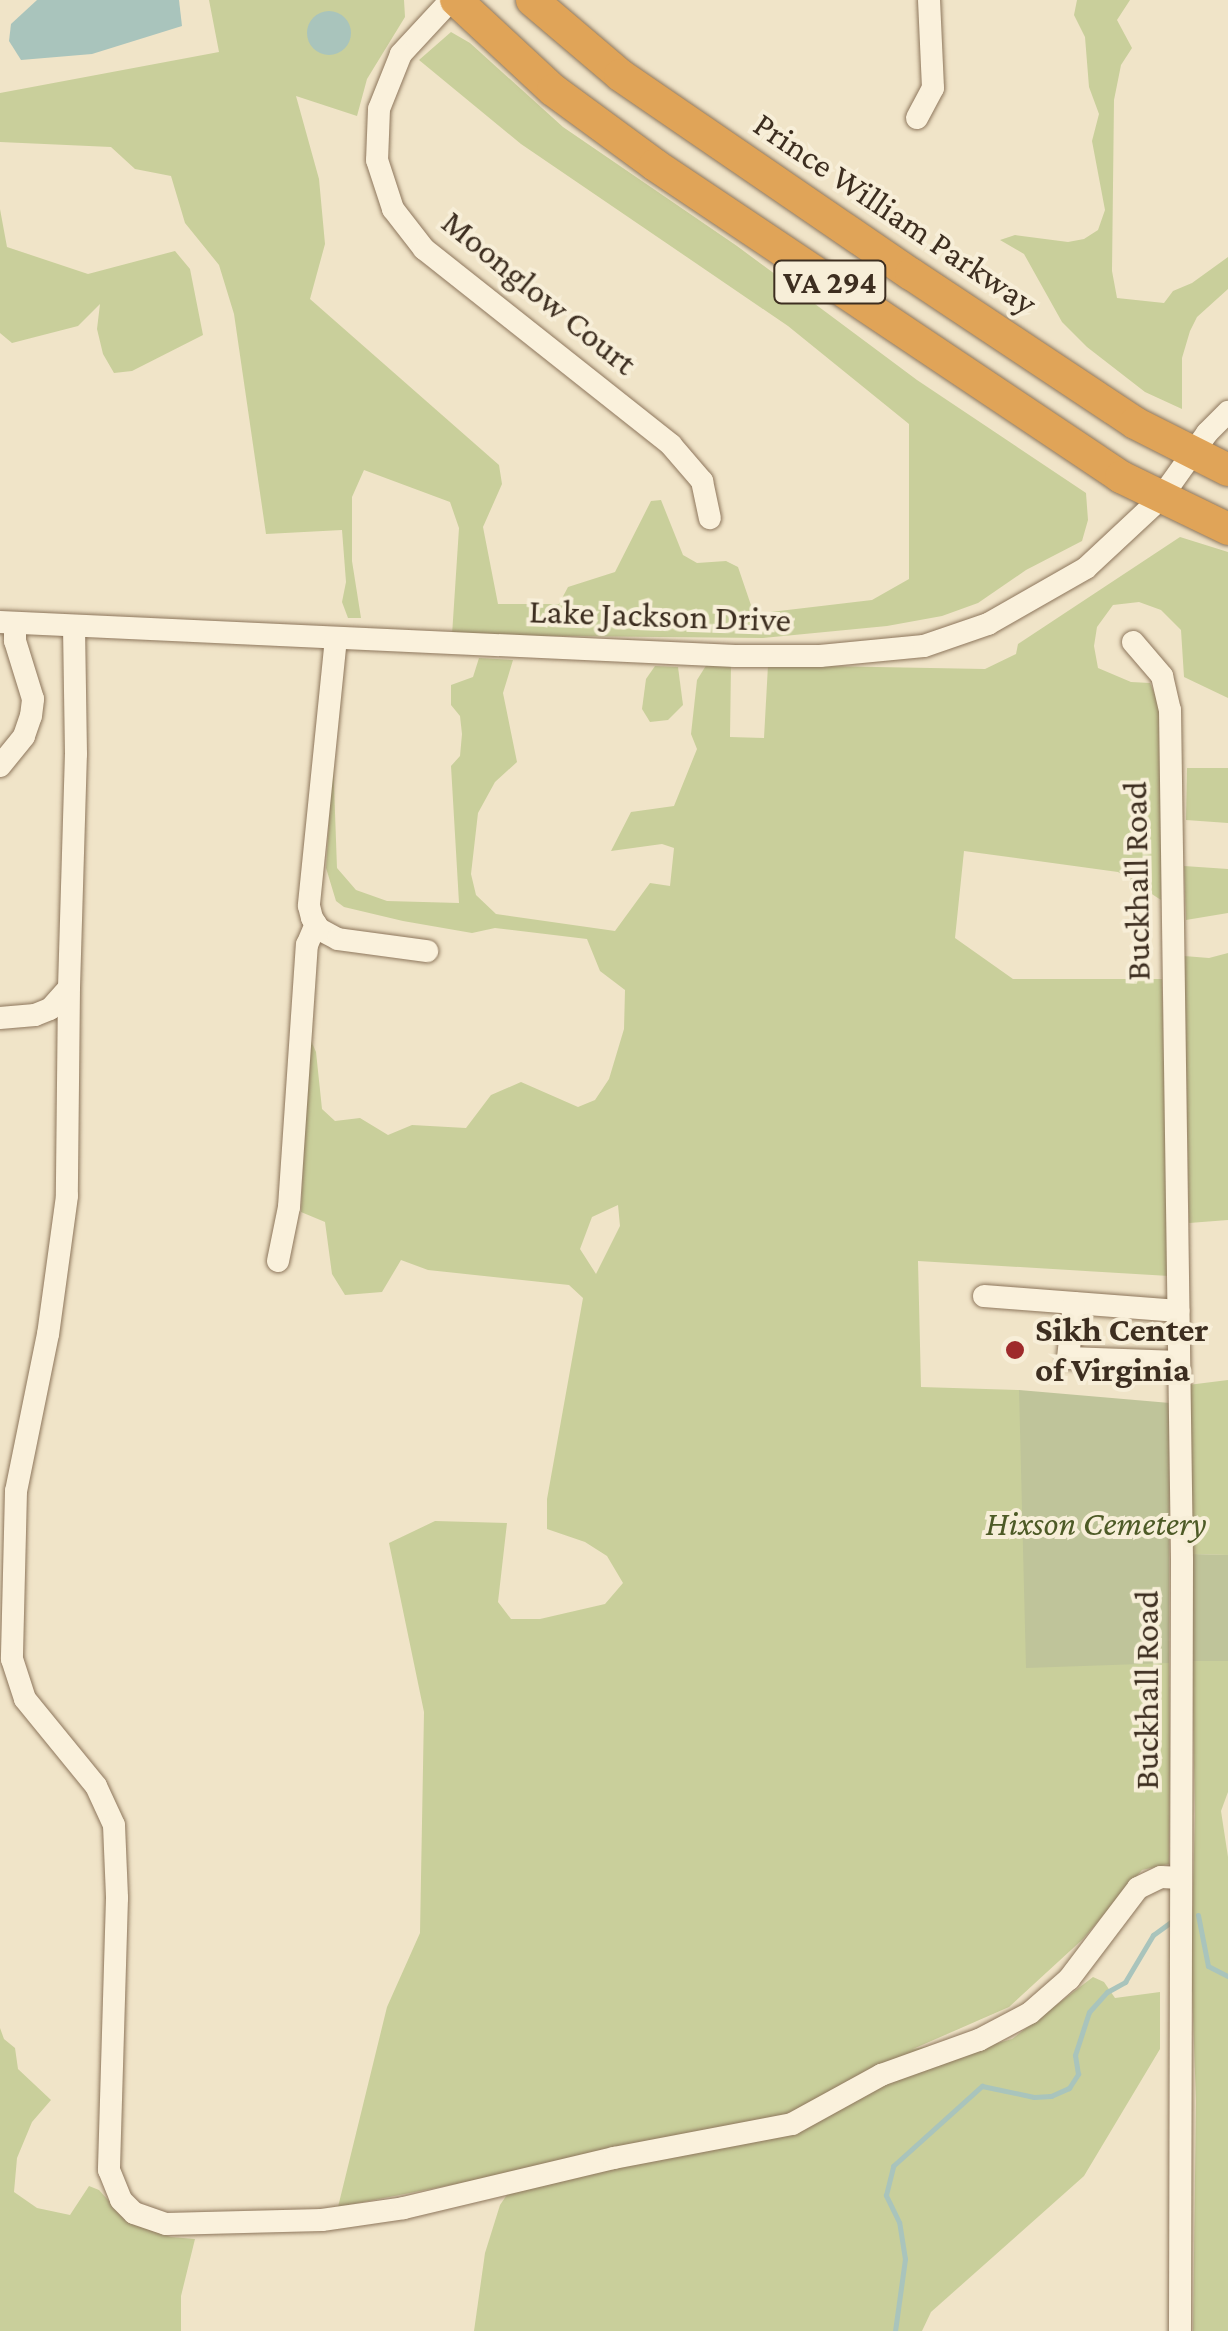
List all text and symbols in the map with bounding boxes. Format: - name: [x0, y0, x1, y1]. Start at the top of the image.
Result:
- street label: Prince William Parkway: [745, 104, 1045, 324]
- street label: Moonglow Court: [433, 202, 645, 384]
- road number: VA 294: [772, 255, 888, 309]
- street label: Lake Jackson Drive: [528, 590, 792, 642]
- street label: Buckhall Road: [1114, 781, 1160, 981]
- place label: Sikh Center of Virginia: [1035, 1309, 1208, 1391]
- marker: Sikh Center of Virginia: [1004, 1339, 1026, 1361]
- park label: Hixson Cemetery: [985, 1503, 1207, 1545]
- street label: Buckhall Road: [1126, 1590, 1168, 1790]

